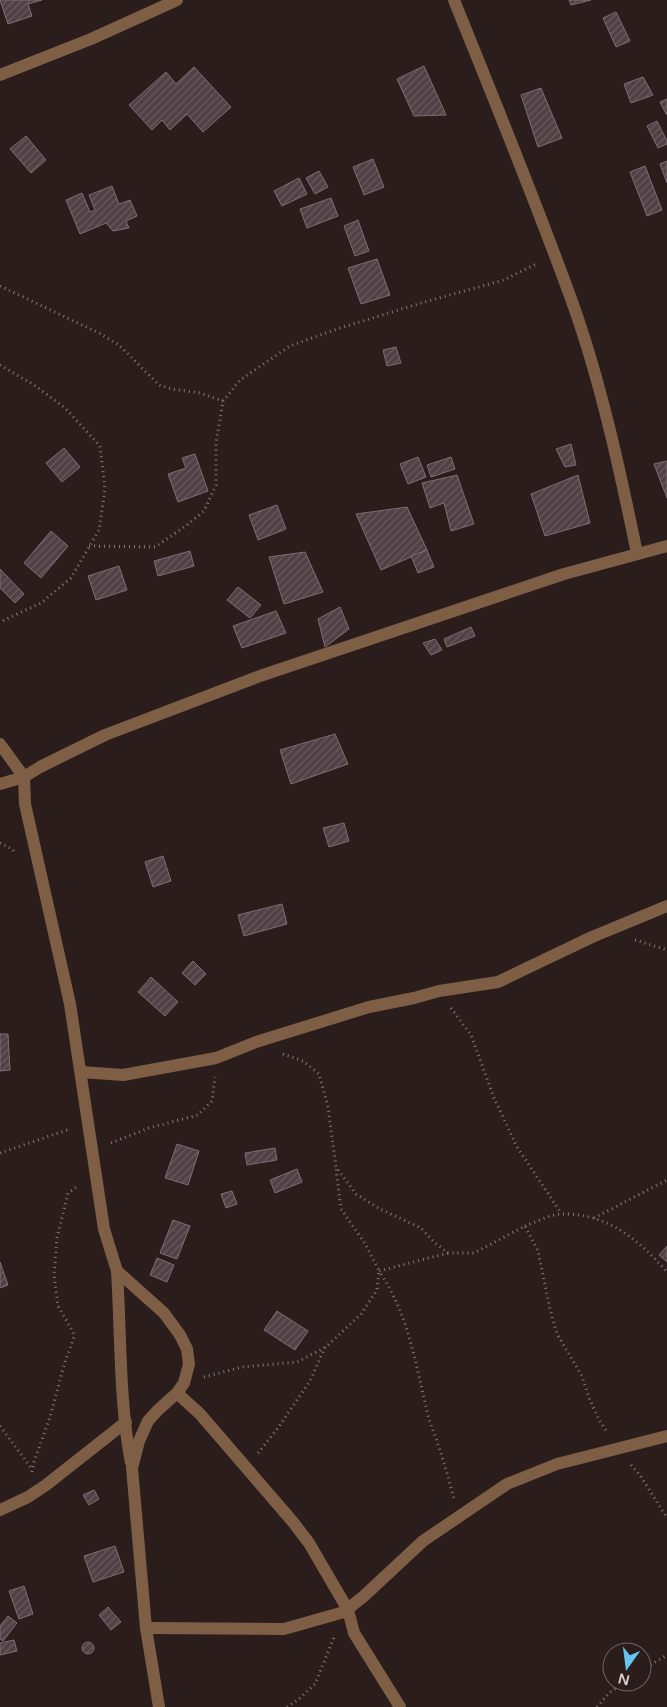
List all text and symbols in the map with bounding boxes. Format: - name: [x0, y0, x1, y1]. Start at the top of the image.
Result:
- north arrow: [602, 1642, 652, 1692]
- text: N: [616, 1670, 631, 1689]

